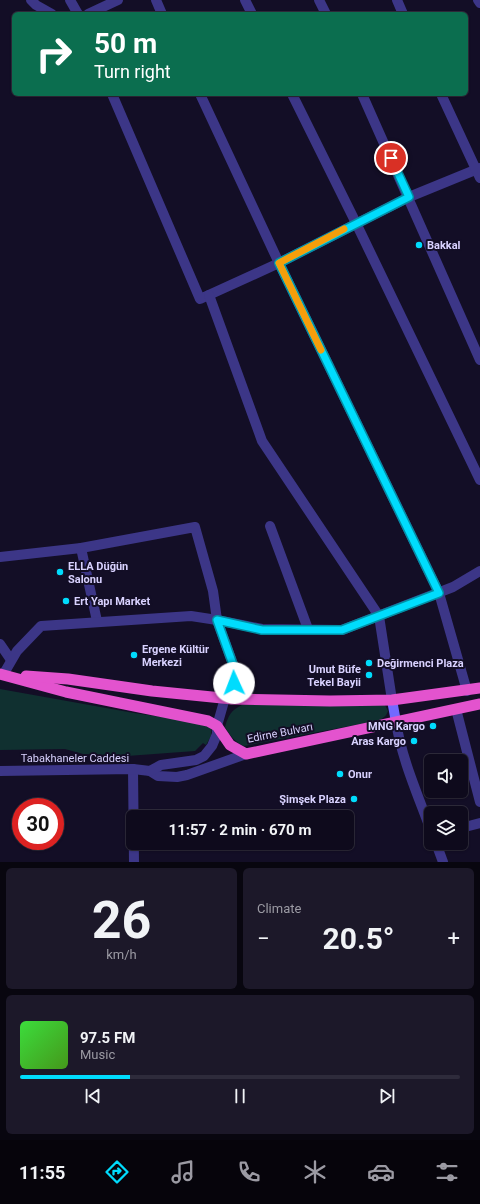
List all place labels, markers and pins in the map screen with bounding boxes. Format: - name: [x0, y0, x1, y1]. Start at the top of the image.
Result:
- pin: [374, 141, 408, 175]
- place label: Bakkal: [427, 239, 461, 252]
- marker: Bakkal: [414, 240, 424, 250]
- place label: ELLA Düğün Salonu: [68, 560, 128, 586]
- marker: ELLA Düğün Salonu: [55, 567, 65, 577]
- place label: Ert Yapı Market: [74, 595, 150, 608]
- marker: Ert Yapı Market: [61, 596, 71, 606]
- place label: Ergene Kültür Merkezi: [142, 643, 209, 669]
- marker: Ergene Kültür Merkezi: [129, 650, 139, 660]
- place label: Değirmenci Plaza: [377, 657, 464, 670]
- marker: Değirmenci Plaza: [364, 658, 374, 668]
- place label: Umut Büfe Tekel Bayii: [307, 663, 361, 689]
- marker: Umut Büfe Tekel Bayii: [364, 670, 374, 680]
- place label: MNG Kargo: [368, 720, 425, 733]
- marker: MNG Kargo: [428, 721, 438, 731]
- place label: Aras Kargo: [351, 735, 406, 748]
- marker: Aras Kargo: [409, 736, 419, 746]
- place label: Onur: [348, 768, 372, 781]
- marker: Onur: [335, 769, 345, 779]
- place label: Şimşek Plaza: [279, 793, 346, 806]
- marker: Şimşek Plaza: [349, 794, 359, 804]

